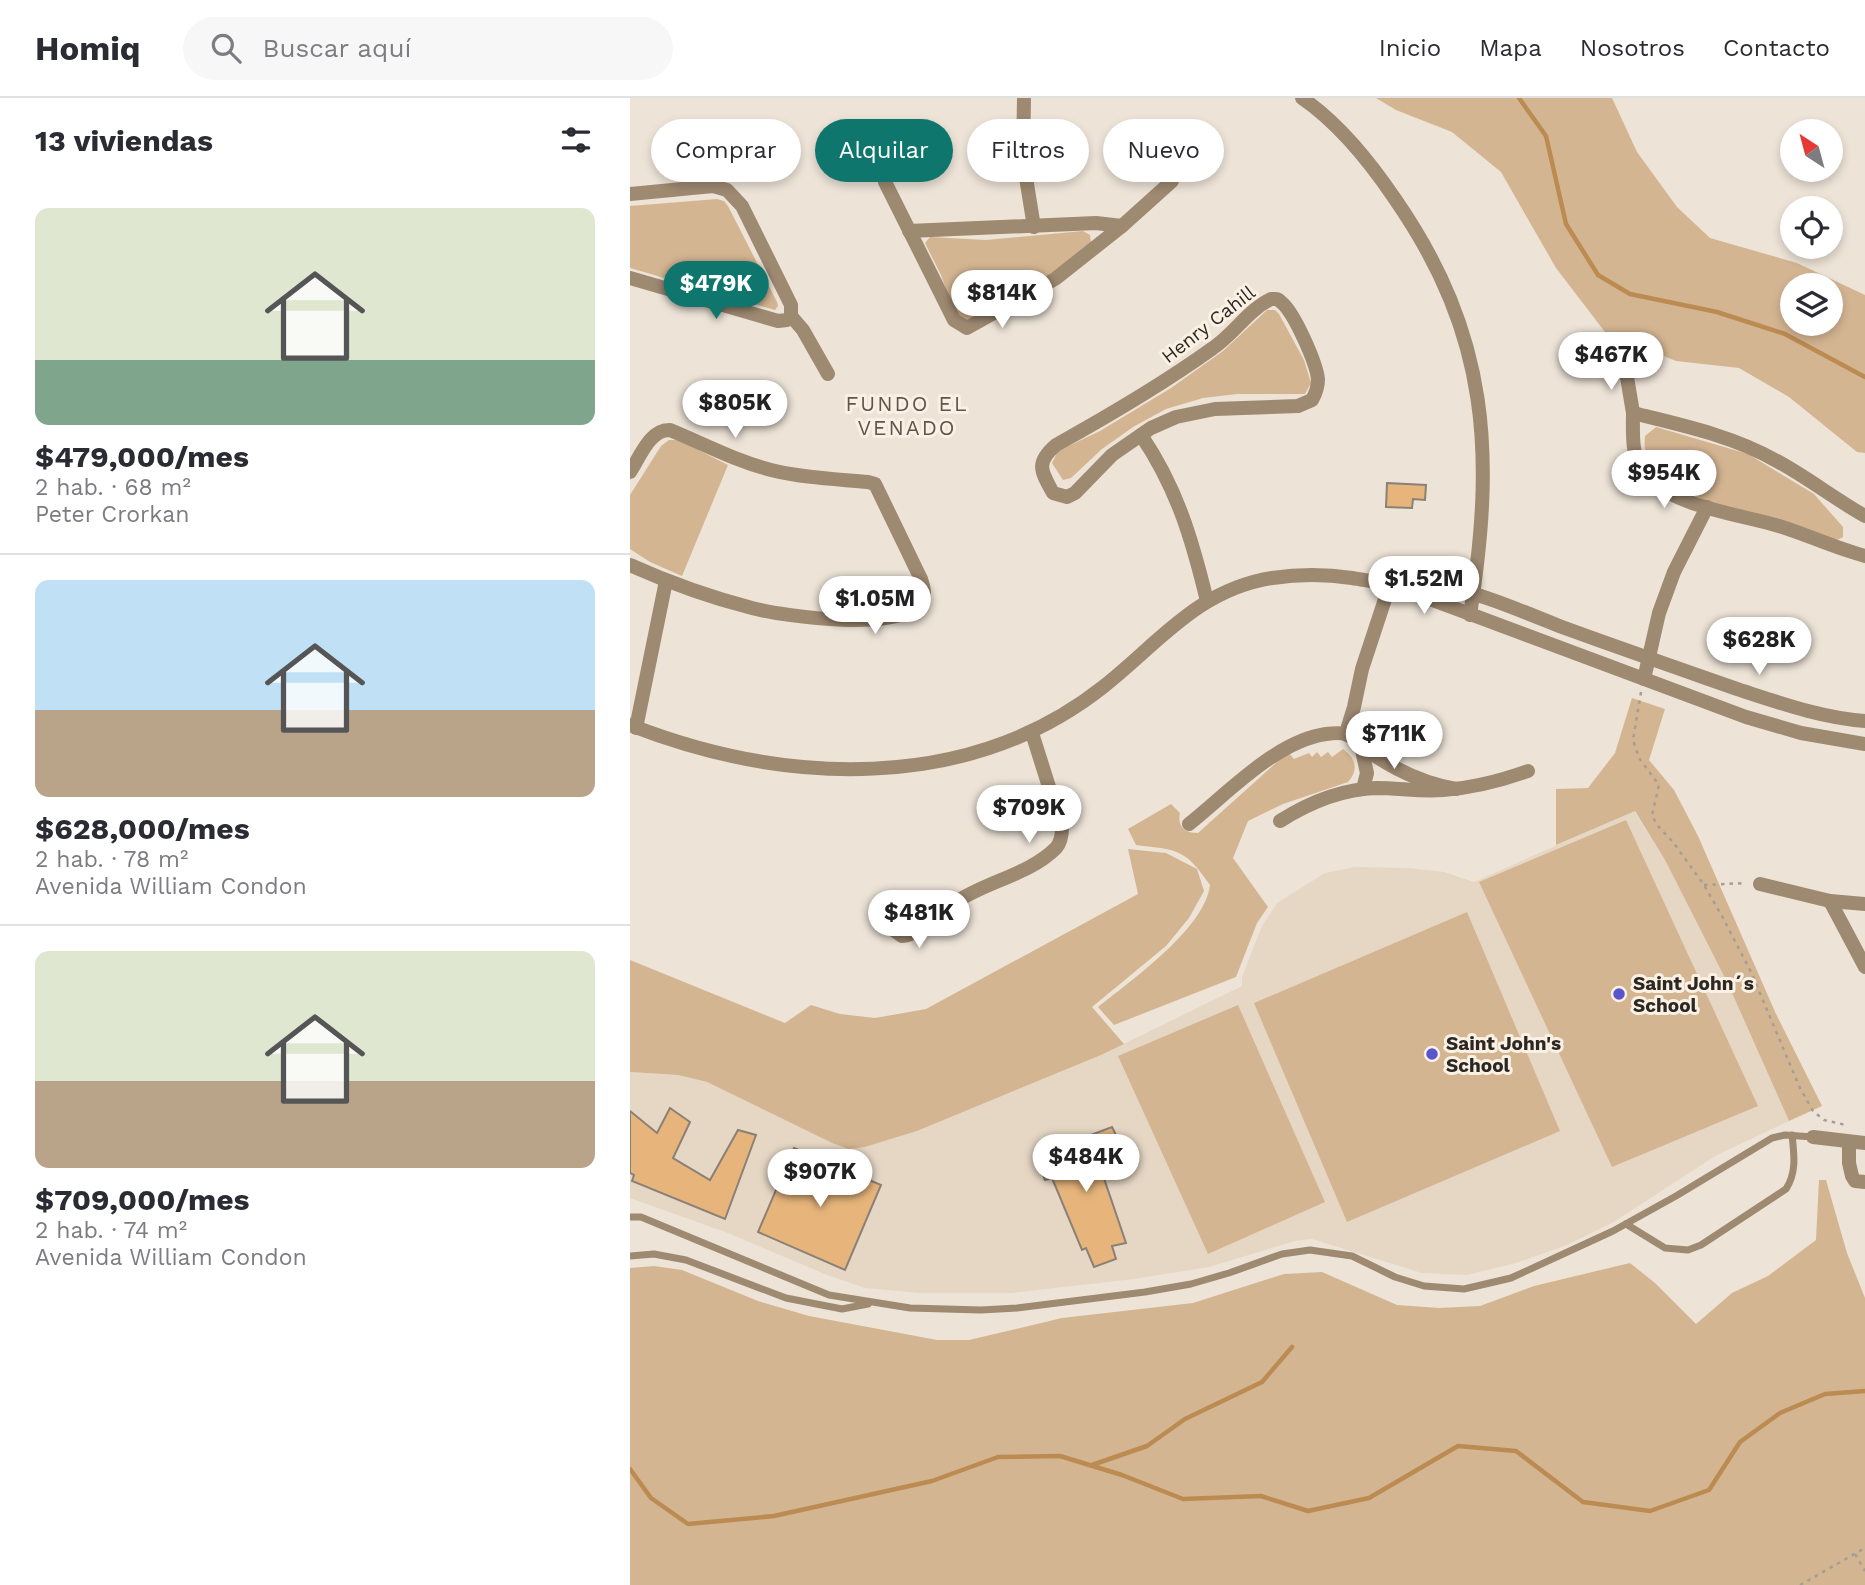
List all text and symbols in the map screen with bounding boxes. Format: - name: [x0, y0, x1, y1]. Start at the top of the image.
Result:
- search box: [183, 17, 673, 80]
- text: Homiq: [35, 29, 141, 68]
- icon: search: [207, 29, 245, 67]
- text: Buscar aquí: [263, 33, 411, 63]
- text: Inicio: [1379, 34, 1441, 62]
- text: Mapa: [1479, 34, 1542, 62]
- text: Nosotros: [1580, 34, 1685, 62]
- text: Contacto: [1723, 34, 1830, 62]
- chip: Comprar: [651, 119, 801, 182]
- chip: Alquilar: [815, 119, 953, 182]
- chip: Filtros: [967, 119, 1089, 182]
- chip: Nuevo: [1103, 119, 1224, 182]
- north arrow: [1780, 119, 1843, 182]
- map controls: [1780, 119, 1843, 336]
- icon: filters: [557, 121, 595, 159]
- text: 13 viviendas: [35, 123, 213, 158]
- button: locate: [1780, 196, 1843, 259]
- icon: home: [252, 253, 378, 379]
- pin: $479K: [667, 262, 765, 321]
- text: $479K: [680, 270, 752, 297]
- pin: $814K: [953, 271, 1051, 330]
- button: layers: [1780, 273, 1843, 336]
- text: $814K: [967, 279, 1037, 306]
- street label: Henry Cahill: [1157, 281, 1260, 368]
- pin: $467K: [1562, 332, 1660, 392]
- text: $467K: [1574, 341, 1648, 368]
- pin: $805K: [686, 380, 784, 440]
- text: $805K: [698, 389, 772, 416]
- district label: FUNDO EL VENADO: [845, 391, 969, 440]
- text: $479,000/mes: [35, 439, 249, 474]
- pin: $954K: [1615, 450, 1713, 510]
- text: $954K: [1628, 459, 1700, 486]
- text: 2 hab. · 68 m²: [35, 474, 191, 501]
- text: Peter Crorkan: [35, 501, 189, 528]
- pin: $1.52M: [1367, 556, 1481, 616]
- text: $1.52M: [1384, 565, 1464, 592]
- pin: $1.05M: [818, 576, 932, 636]
- text: $1.05M: [835, 585, 915, 612]
- pin: $628K: [1710, 618, 1808, 677]
- icon: home: [252, 625, 378, 751]
- text: $628K: [1723, 626, 1795, 653]
- pin: $711K: [1345, 712, 1443, 771]
- text: $711K: [1362, 720, 1426, 747]
- pin: $709K: [980, 786, 1078, 845]
- text: $709K: [992, 794, 1066, 821]
- text: $628,000/mes: [35, 811, 250, 846]
- text: 2 hab. · 78 m²: [35, 846, 188, 873]
- text: Avenida William Condon: [35, 873, 307, 900]
- pin: $481K: [870, 890, 968, 950]
- text: $481K: [884, 899, 954, 926]
- place label: Saint John´s School: [1633, 972, 1754, 1017]
- marker: Saint John´s School: [1611, 986, 1627, 1002]
- icon: home: [252, 996, 378, 1122]
- place label: Saint John's School: [1446, 1032, 1561, 1077]
- marker: Saint John's School: [1424, 1046, 1440, 1062]
- pin: $484K: [1037, 1134, 1135, 1194]
- text: $484K: [1049, 1143, 1123, 1170]
- pin: $907K: [771, 1150, 869, 1209]
- text: $907K: [783, 1158, 857, 1185]
- text: $709,000/mes: [35, 1182, 250, 1217]
- text: 2 hab. · 74 m²: [35, 1217, 187, 1244]
- text: Avenida William Condon: [35, 1244, 307, 1271]

